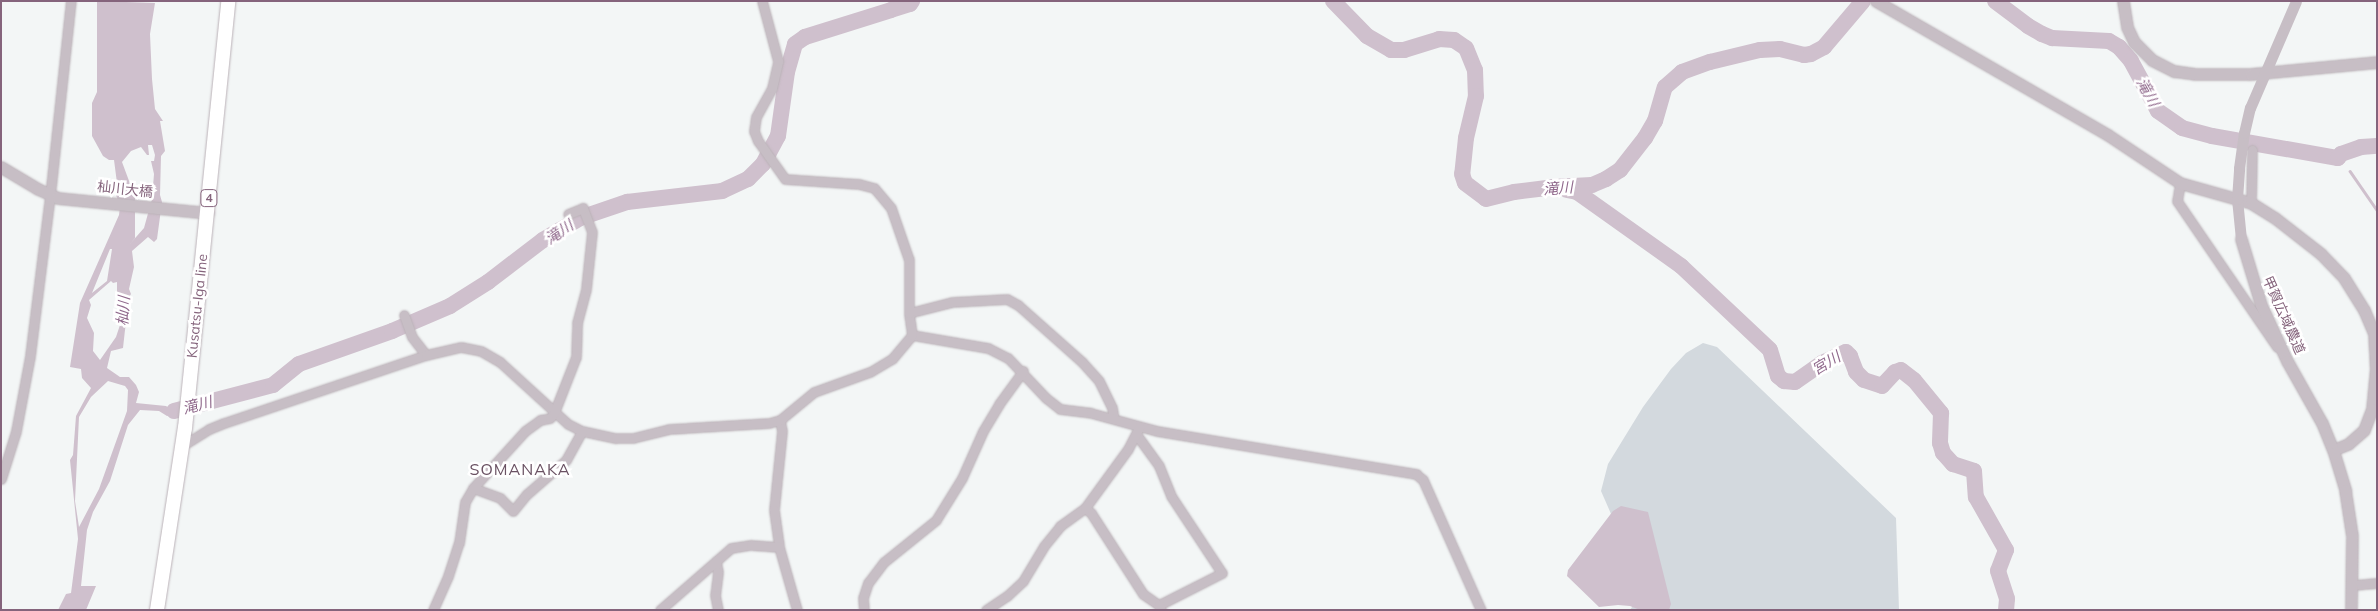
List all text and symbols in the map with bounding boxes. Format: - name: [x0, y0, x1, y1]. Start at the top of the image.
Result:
- water label: 滝川: [2133, 75, 2163, 109]
- street label: 杣川大橋: [96, 178, 154, 200]
- water label: 滝川: [1542, 178, 1574, 198]
- road number: 4: [200, 188, 218, 208]
- water label: 滝川: [542, 216, 576, 248]
- street label: Kusatsu-Iga line: [183, 253, 211, 359]
- street label: 甲賀広域農道: [2259, 273, 2309, 357]
- water label: 杣川: [113, 295, 133, 327]
- water label: 宮川: [1809, 348, 1843, 378]
- water label: 滝川: [180, 392, 214, 418]
- district label: SOMANAKA: [469, 459, 571, 479]

